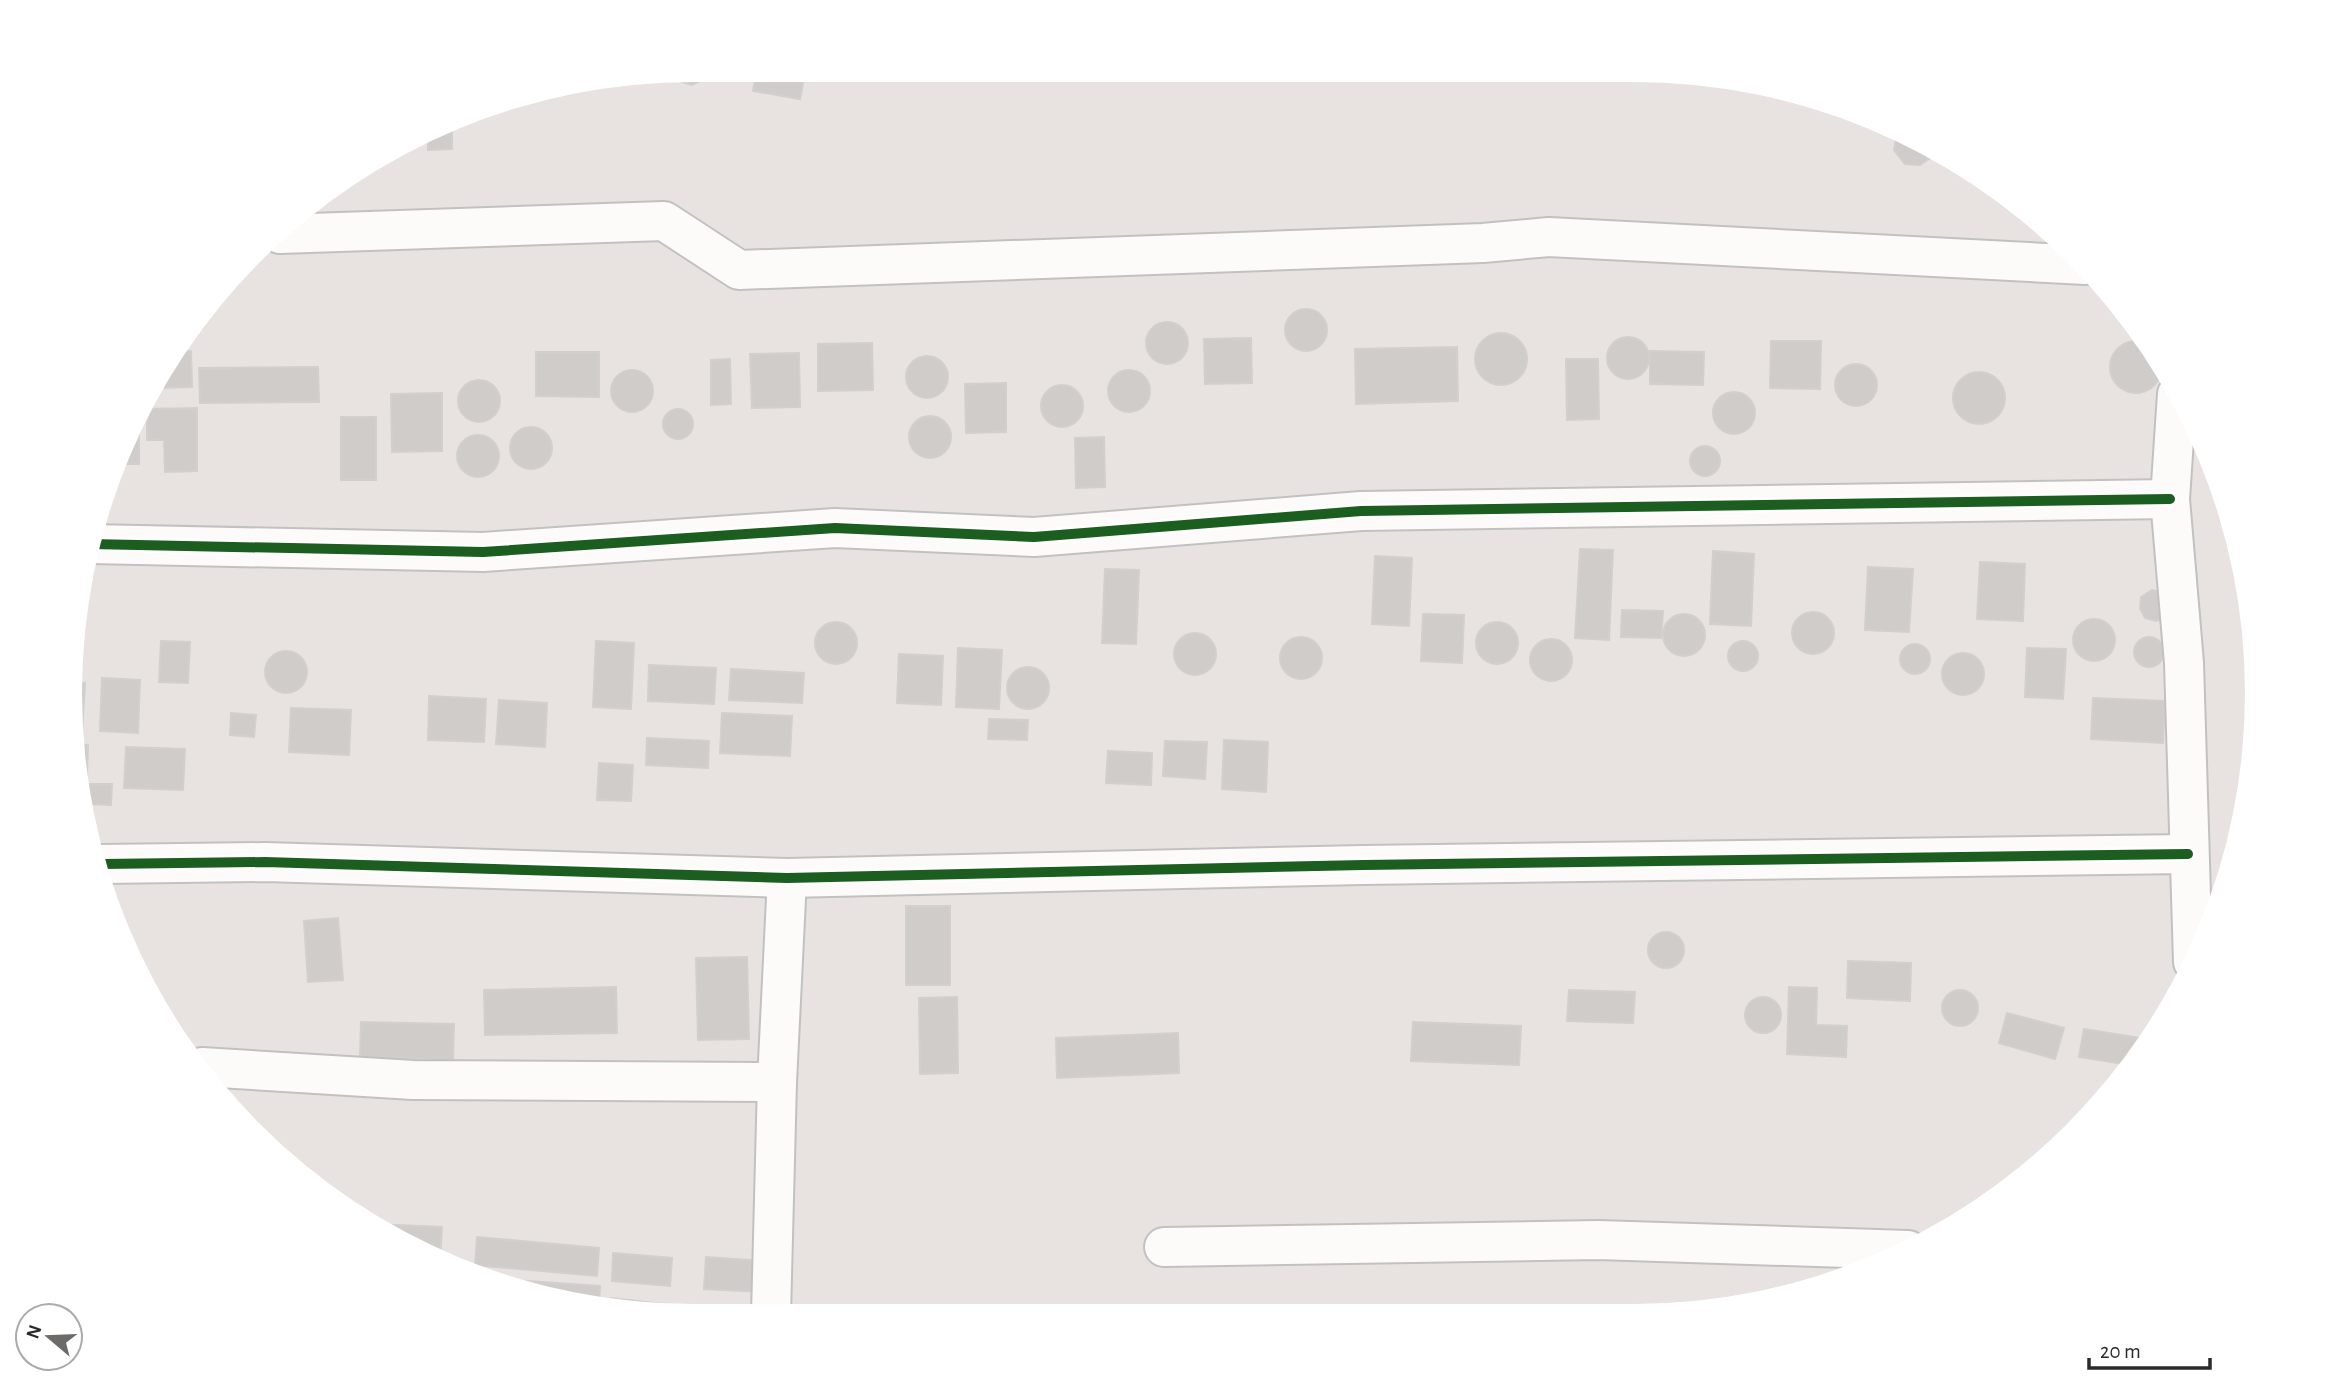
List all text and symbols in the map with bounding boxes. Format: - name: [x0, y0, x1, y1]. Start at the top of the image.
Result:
- north arrow: [14, 1302, 84, 1372]
- text: N: [23, 1323, 45, 1341]
- scale bar: [2089, 1326, 2210, 1370]
- text: 20 m: [2100, 1341, 2141, 1362]

